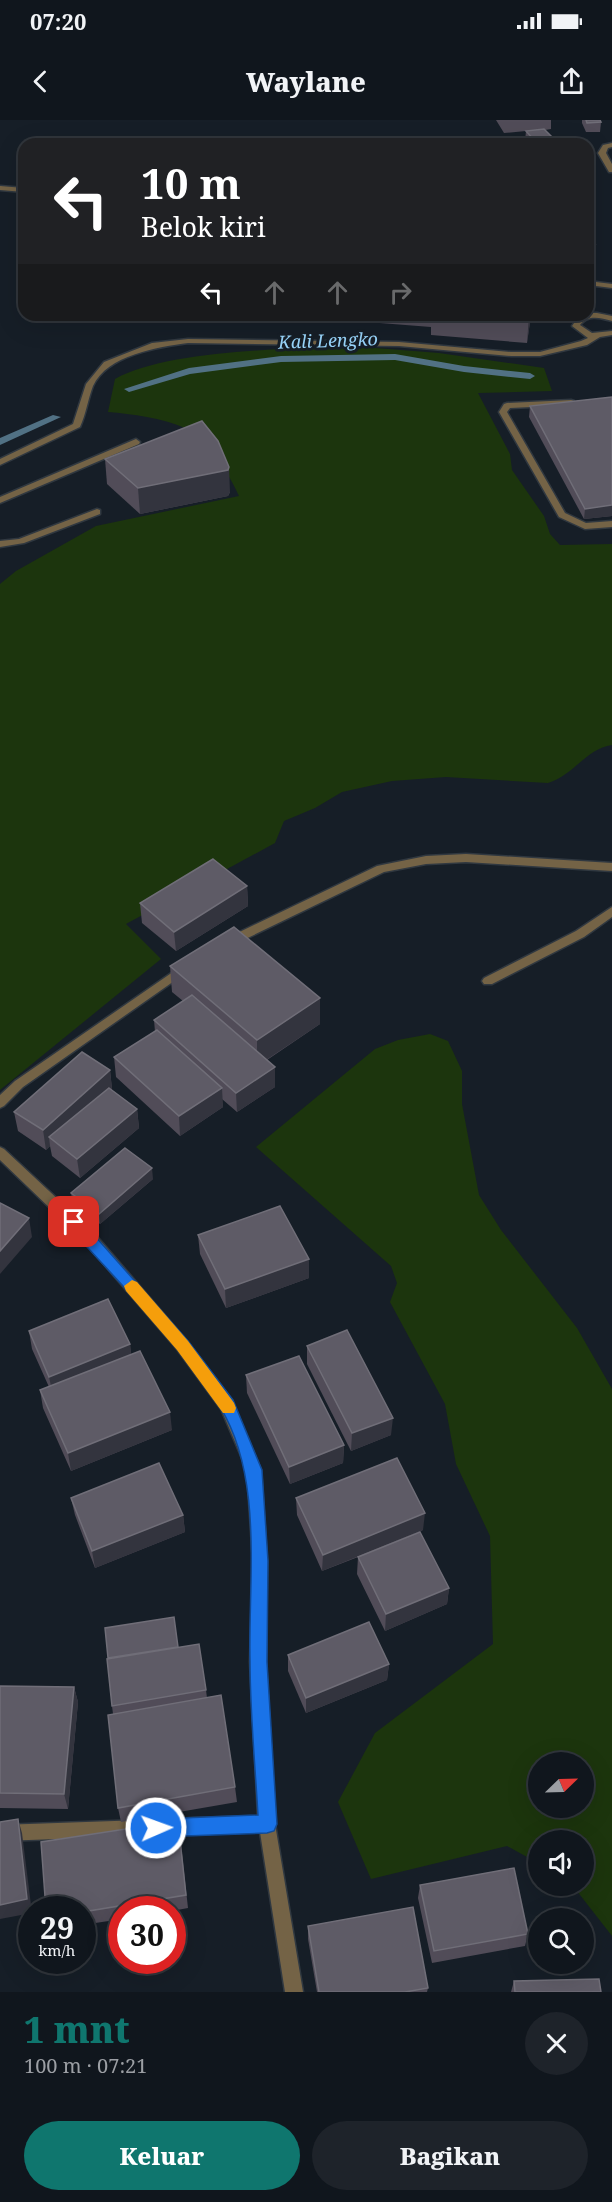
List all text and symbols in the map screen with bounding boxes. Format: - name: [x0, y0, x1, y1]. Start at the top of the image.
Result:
- text: 07:20: [30, 6, 86, 36]
- text: Waylane: [246, 63, 366, 100]
- icon: back: [24, 65, 57, 98]
- icon: share: [555, 65, 588, 98]
- text: 10 m: [141, 154, 241, 211]
- icon: left: [42, 162, 120, 240]
- text: Belok kiri: [141, 208, 266, 245]
- icon: left: [195, 276, 228, 309]
- icon: ahead: [258, 276, 291, 309]
- icon: ahead: [321, 276, 354, 309]
- icon: right: [384, 276, 417, 309]
- water label: Kali Lengko: [277, 326, 378, 354]
- pin: [48, 1196, 99, 1247]
- icon: arrive: [57, 1205, 90, 1238]
- north arrow: [528, 1752, 594, 1818]
- map controls: [528, 1752, 594, 1974]
- position arrow: [124, 1796, 188, 1860]
- button: sound: [528, 1830, 594, 1896]
- speed limit sign: 30: [108, 1896, 186, 1974]
- text: 29: [40, 1907, 74, 1948]
- button: search: [528, 1908, 594, 1974]
- text: km/h: [39, 1940, 75, 1960]
- text: 1 mnt: [24, 2005, 130, 2054]
- button: close: [525, 2012, 588, 2075]
- text: 100 m · 07:21: [24, 2052, 147, 2079]
- button: Keluar: [24, 2121, 300, 2190]
- button: Bagikan: [312, 2121, 588, 2190]

